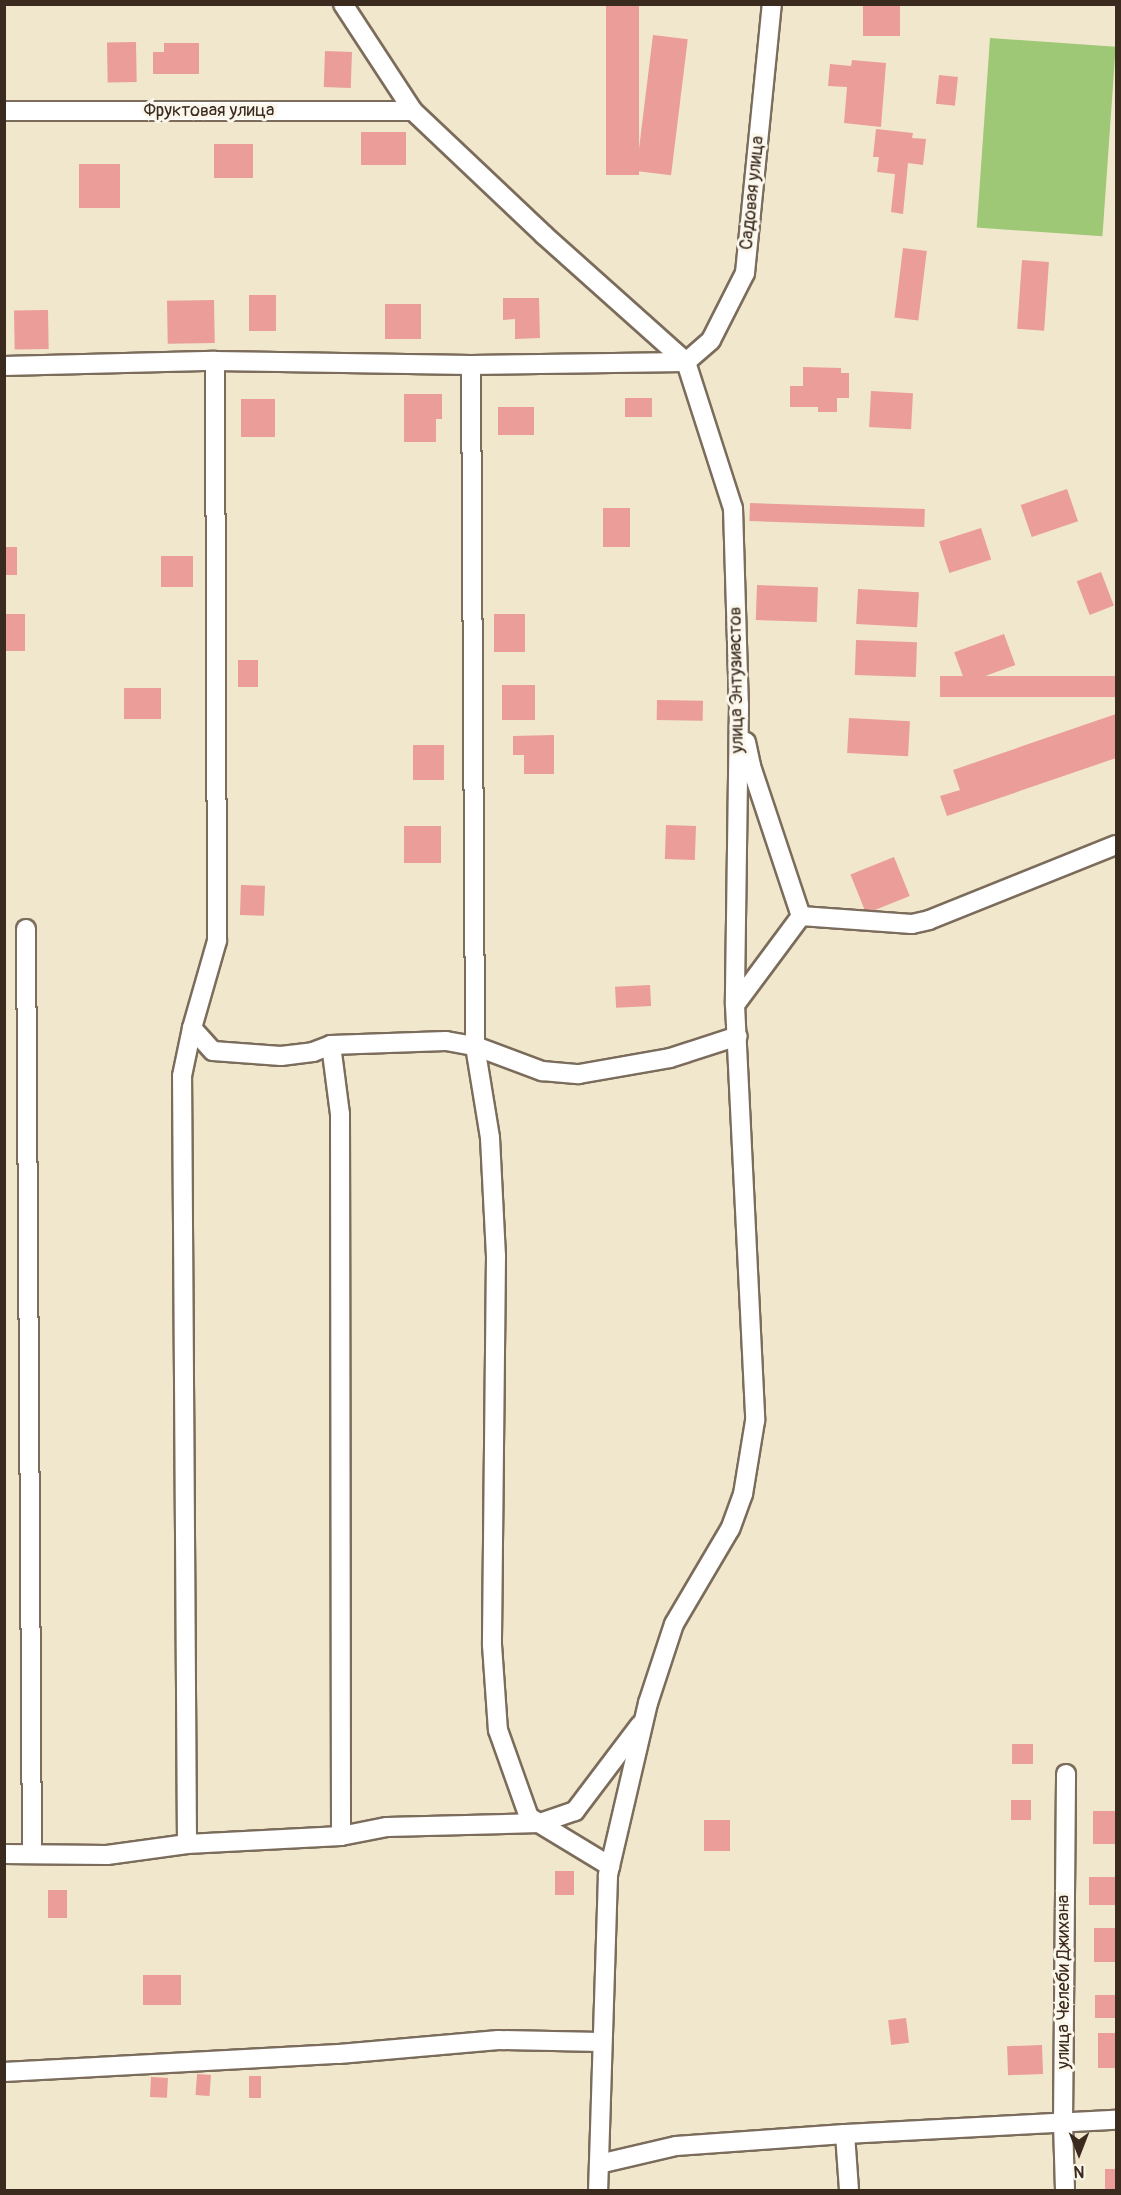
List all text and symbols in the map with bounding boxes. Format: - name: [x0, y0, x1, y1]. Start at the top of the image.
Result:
- street label: Фруктовая улица: [144, 100, 274, 122]
- street label: Садовая улица: [736, 135, 770, 251]
- street label: улица Энтузиастов: [725, 607, 749, 753]
- street label: улица Челеби Джихана: [1053, 1895, 1075, 2069]
- north arrow: [1049, 2123, 1109, 2183]
- text: N: [1074, 2161, 1084, 2181]

